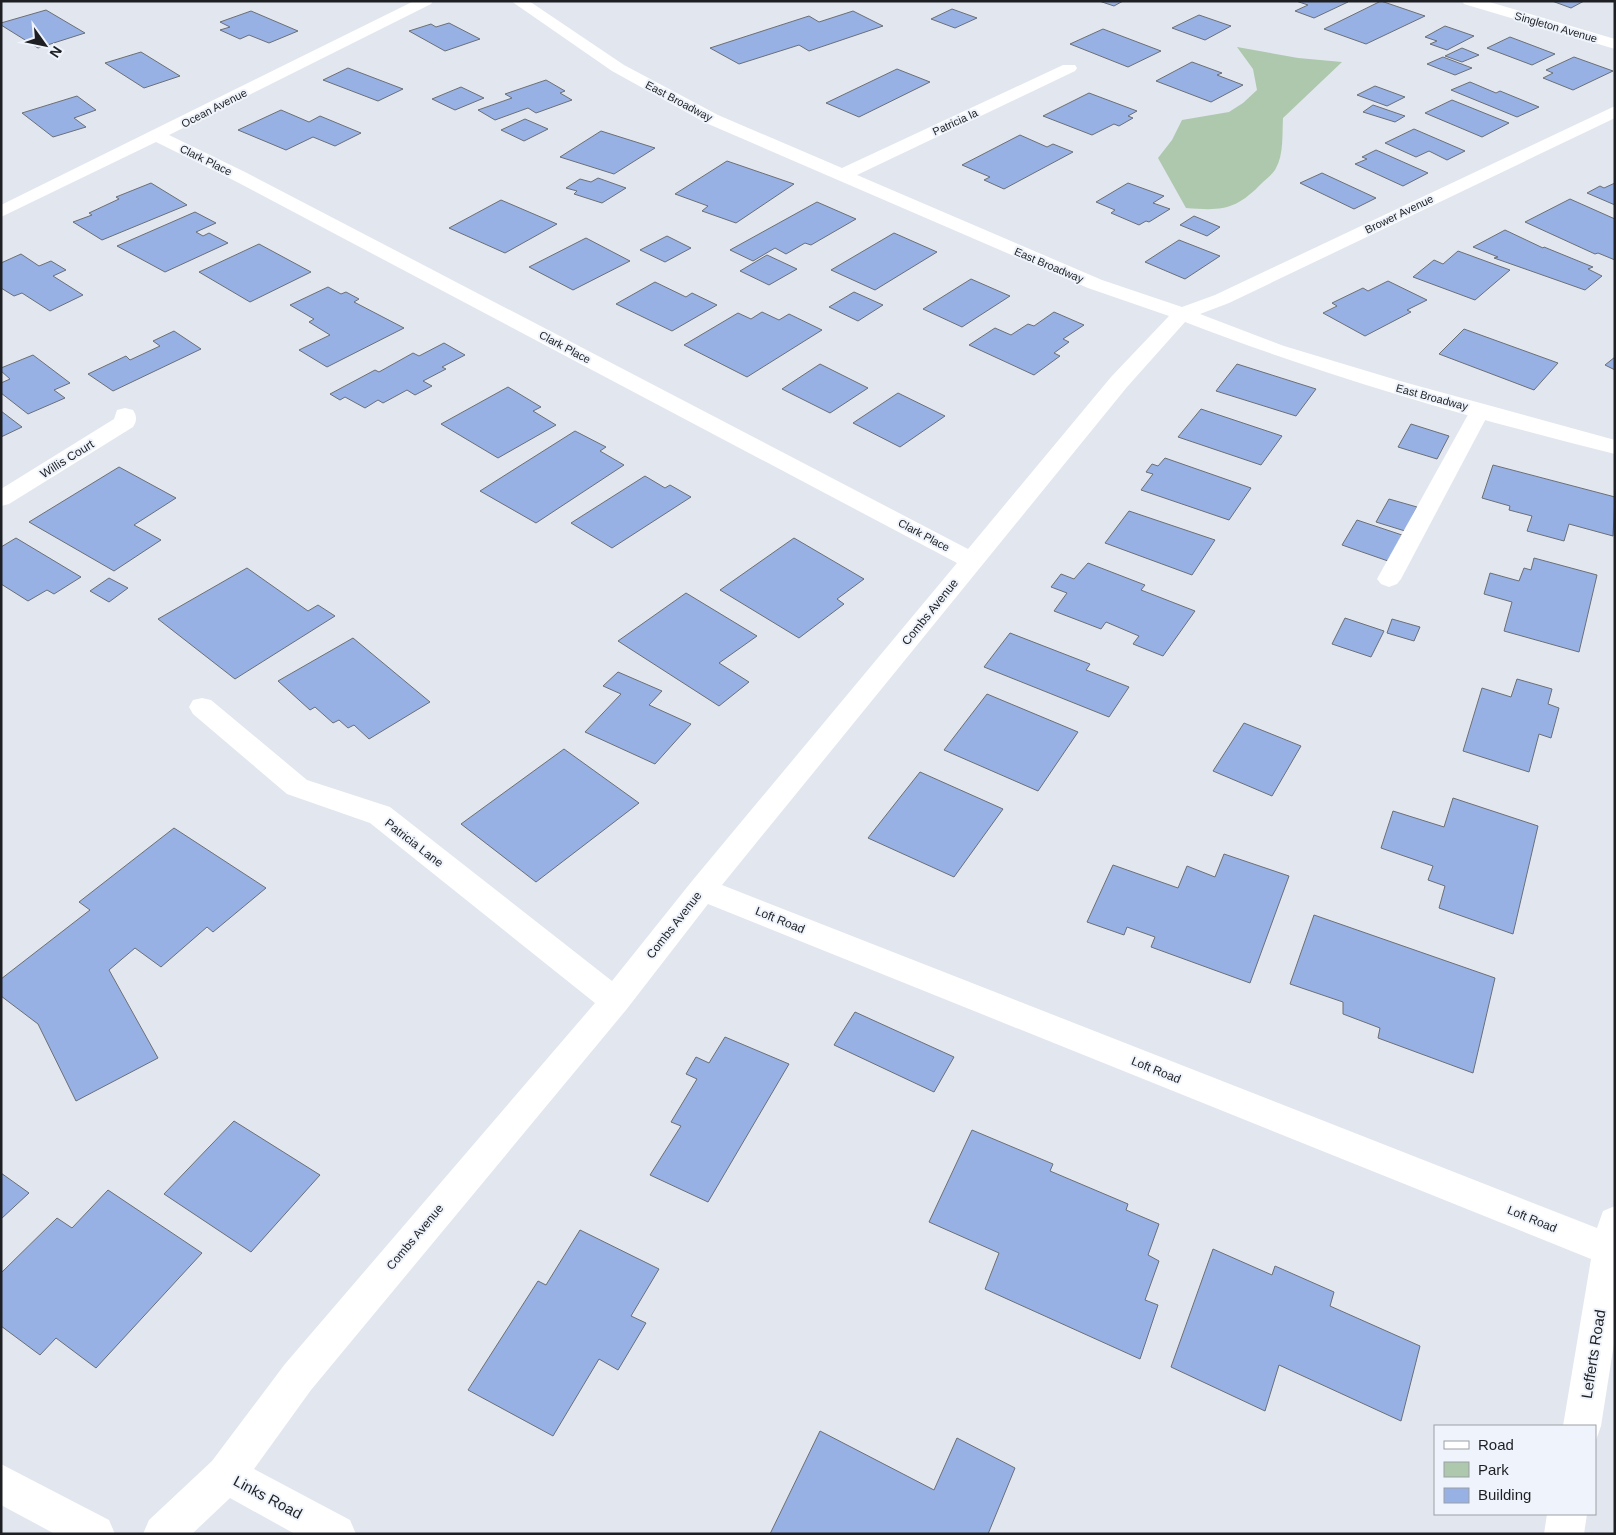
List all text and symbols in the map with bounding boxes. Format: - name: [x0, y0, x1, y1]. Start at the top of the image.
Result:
- street label: Singleton Avenue: [1513, 9, 1599, 45]
- north arrow: [20, 20, 70, 70]
- text: N: [46, 43, 65, 61]
- street label: East Broadway: [644, 78, 715, 124]
- street label: Ocean Avenue: [179, 86, 249, 130]
- street label: Patricia la: [931, 106, 980, 138]
- street label: Clark Place: [178, 142, 234, 178]
- street label: Brower Avenue: [1363, 192, 1435, 236]
- street label: East Broadway: [1013, 245, 1086, 285]
- street label: Clark Place: [537, 328, 593, 366]
- street label: East Broadway: [1395, 382, 1470, 412]
- street label: Willis Court: [38, 437, 97, 481]
- street label: Clark Place: [896, 516, 952, 554]
- street label: Combs Avenue: [899, 576, 961, 648]
- street label: Patricia Lane: [382, 816, 446, 870]
- street label: Combs Avenue: [643, 888, 705, 961]
- street label: Loft Road: [753, 904, 807, 936]
- street label: Loft Road: [1129, 1054, 1183, 1086]
- street label: Combs Avenue: [384, 1201, 447, 1273]
- street label: Loft Road: [1505, 1203, 1559, 1235]
- street label: Lefferts Road: [1578, 1308, 1608, 1400]
- legend: [1434, 1425, 1596, 1515]
- text: Road: [1478, 1436, 1514, 1453]
- text: Park: [1478, 1461, 1509, 1478]
- street label: Links Road: [231, 1472, 305, 1522]
- text: Building: [1478, 1486, 1531, 1503]

